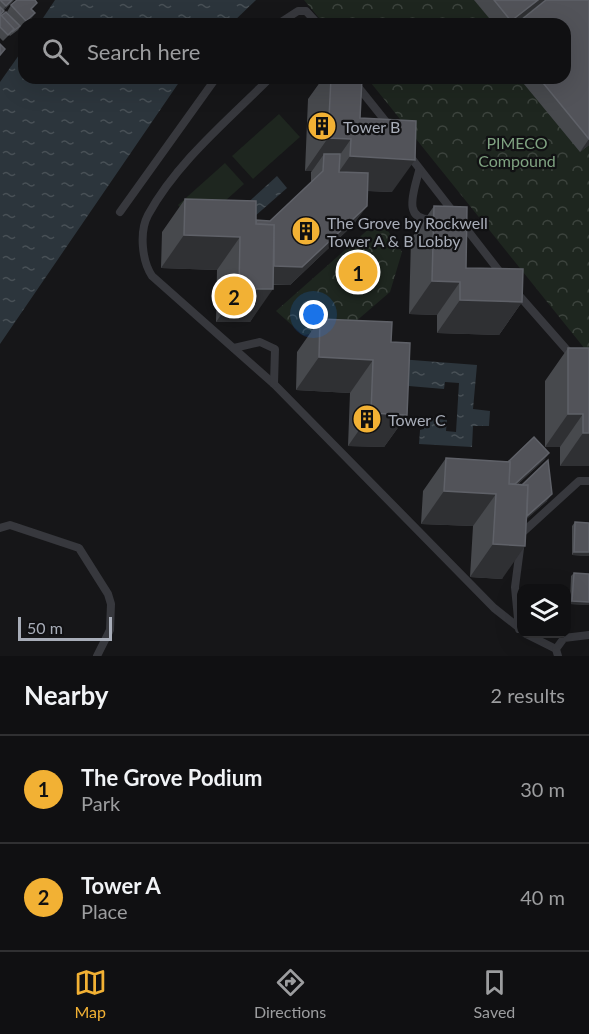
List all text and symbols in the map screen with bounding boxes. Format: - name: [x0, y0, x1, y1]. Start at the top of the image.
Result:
- search box: [18, 18, 571, 84]
- icon: search: [39, 35, 72, 68]
- text: Search here: [87, 38, 200, 65]
- building icon: Tower B: [306, 110, 338, 142]
- place label: Tower B: [343, 117, 400, 136]
- park label: PIMECO Compound: [478, 133, 556, 170]
- place label: The Grove by Rockwell Tower A & B Lobby: [327, 213, 488, 250]
- building icon: The Grove by Rockwell Tower A & B Lobby: [290, 215, 322, 247]
- pin: 1: [338, 250, 378, 294]
- pin: 2: [214, 274, 254, 318]
- your location: [299, 300, 328, 329]
- building icon: Tower C: [351, 403, 383, 435]
- place label: Tower C: [388, 410, 446, 429]
- map controls: [517, 584, 571, 638]
- button: layers: [517, 584, 571, 638]
- scale bar: [18, 614, 112, 642]
- text: 50 m: [27, 618, 63, 637]
- text: Nearby: [24, 679, 109, 711]
- text: 2 results: [490, 683, 565, 707]
- text: The Grove Podium: [81, 764, 263, 791]
- text: 1: [38, 777, 49, 801]
- text: 30 m: [520, 777, 565, 801]
- text: Park: [81, 791, 120, 815]
- text: Tower A: [81, 872, 161, 899]
- text: 2: [38, 885, 49, 909]
- text: 40 m: [520, 885, 565, 909]
- text: Place: [81, 899, 128, 923]
- tab: Map: [74, 966, 107, 1021]
- tab: Directions: [254, 966, 326, 1021]
- tab: Saved: [474, 966, 515, 1021]

